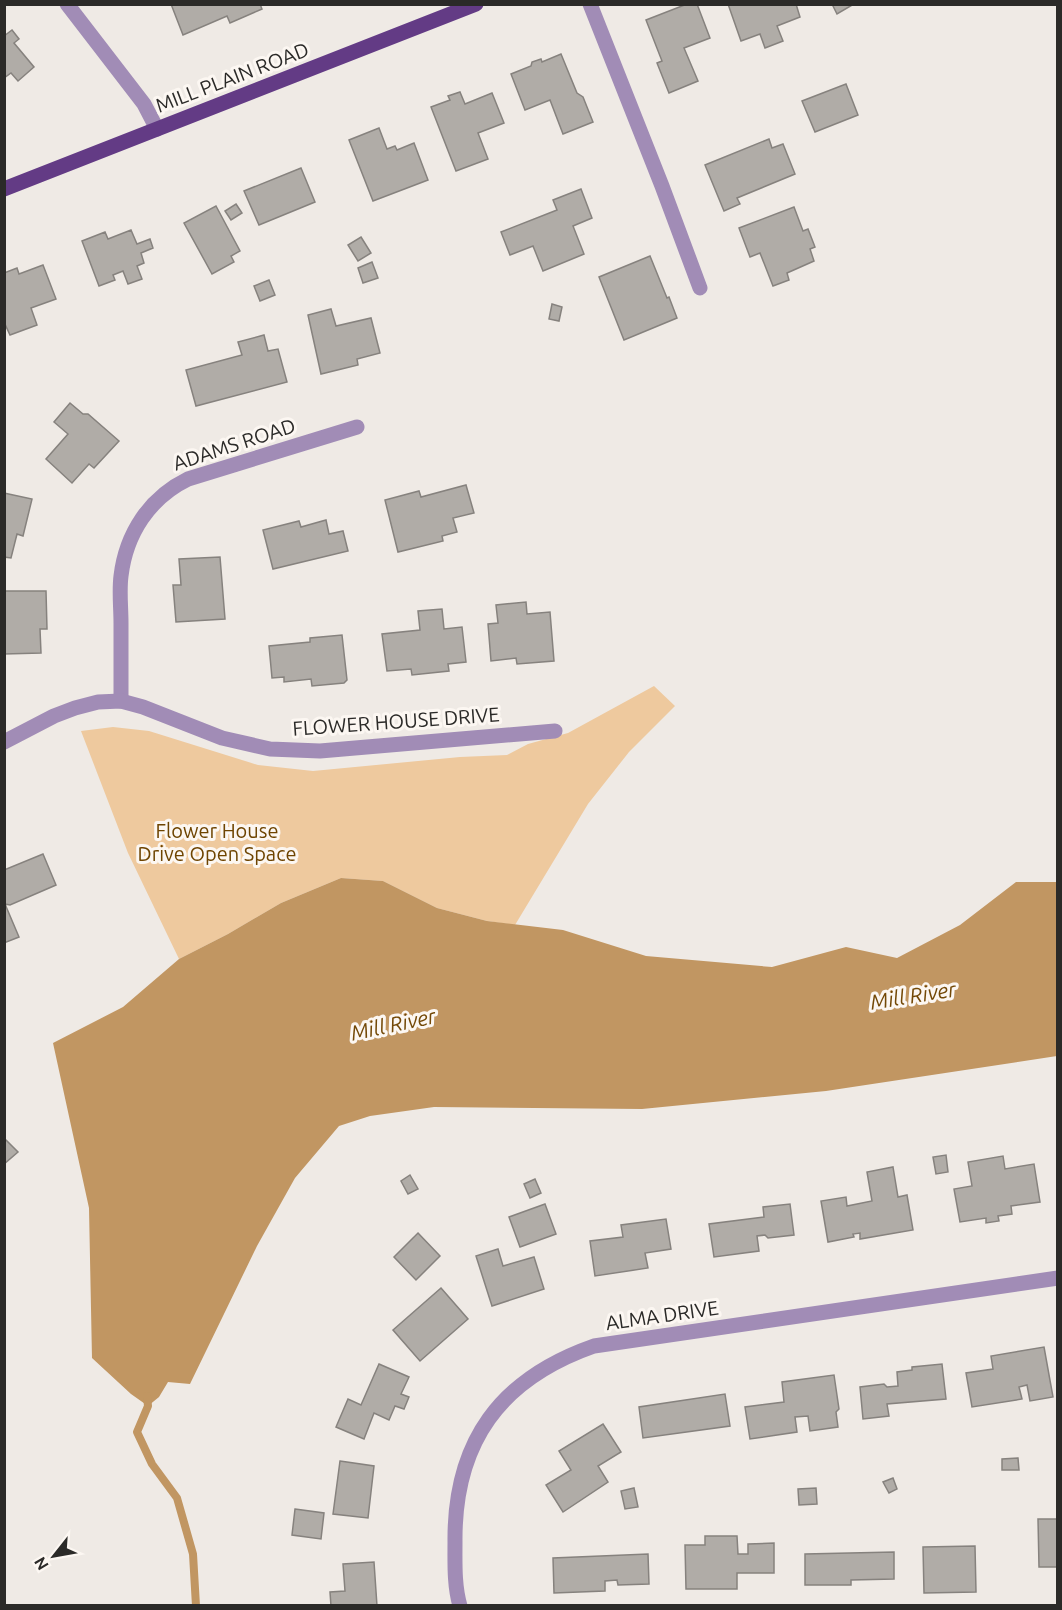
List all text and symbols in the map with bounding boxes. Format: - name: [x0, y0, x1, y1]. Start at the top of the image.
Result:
- street label: MILL PLAIN ROAD: [152, 37, 312, 117]
- street label: ADAMS ROAD: [170, 413, 298, 475]
- street label: FLOWER HOUSE DRIVE: [292, 702, 500, 740]
- park label: Flower House Drive Open Space: [138, 819, 296, 865]
- water label: Mill River: [868, 976, 958, 1014]
- water label: Mill River: [348, 1003, 439, 1045]
- street label: ALMA DRIVE: [604, 1296, 720, 1334]
- north arrow: [24, 1526, 84, 1586]
- text: N: [30, 1554, 52, 1573]

